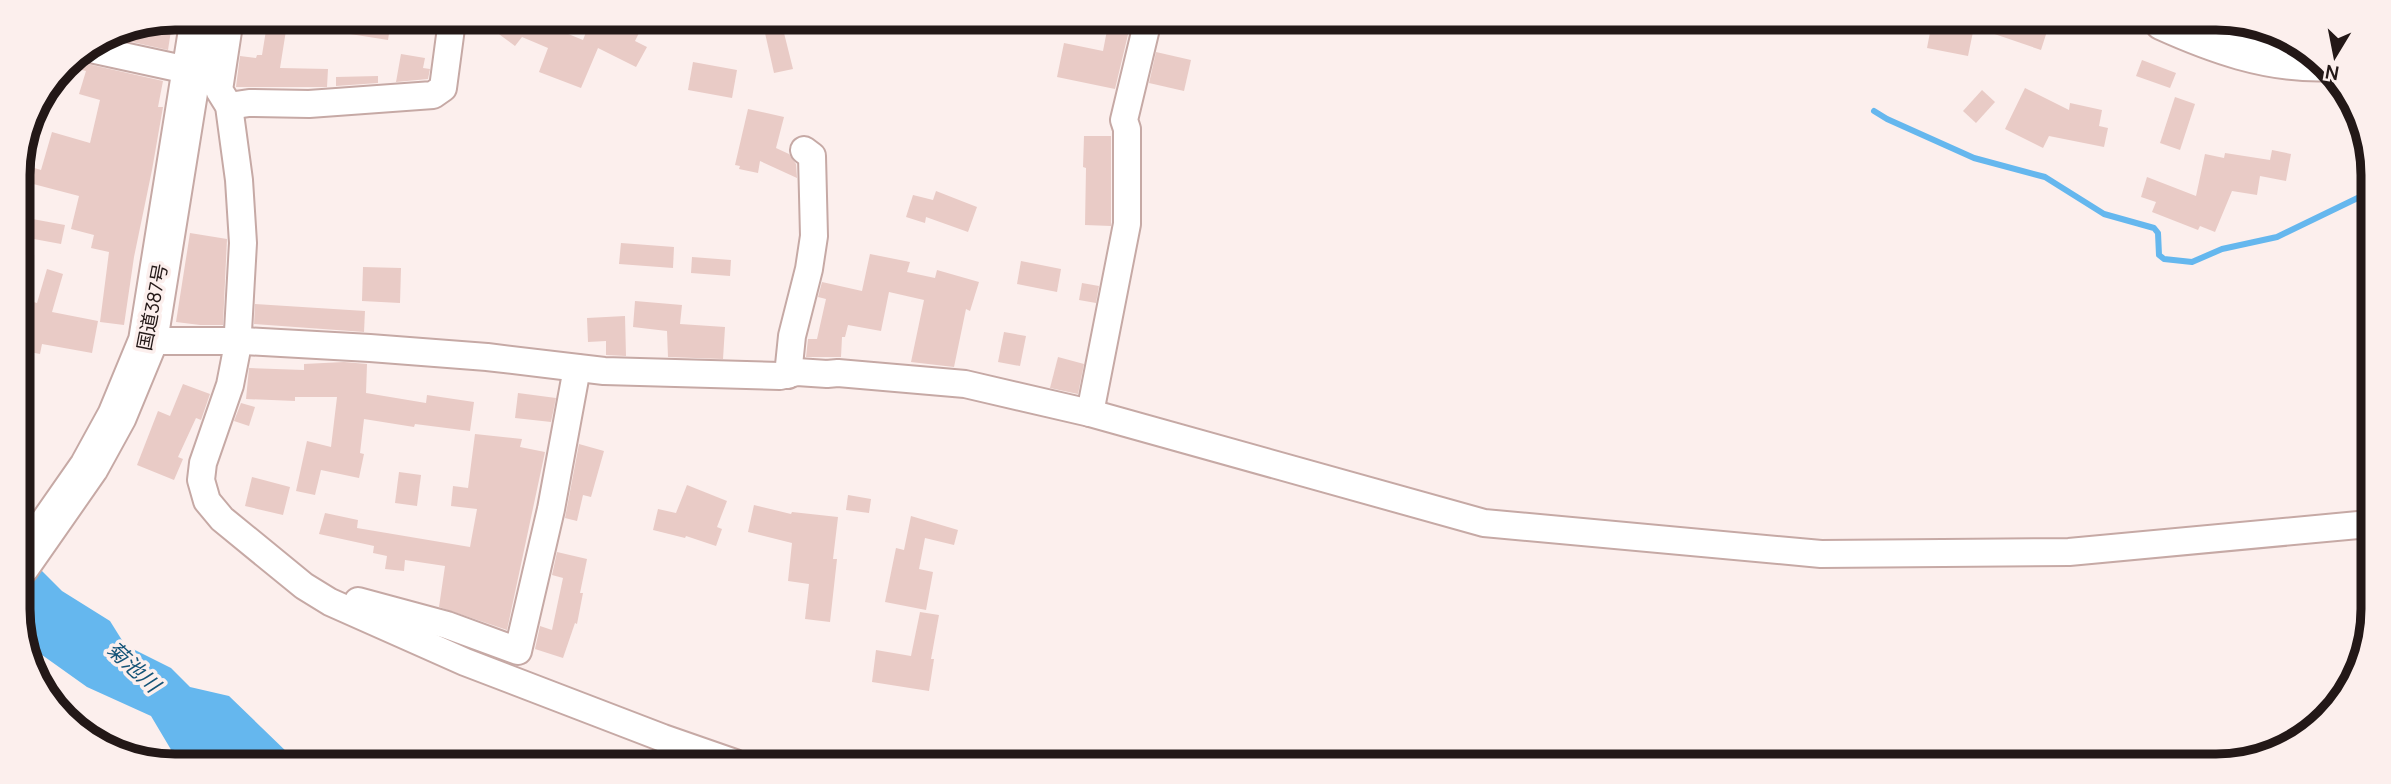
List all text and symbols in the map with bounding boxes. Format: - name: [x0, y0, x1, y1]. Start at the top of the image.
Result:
- north arrow: [2300, 21, 2370, 91]
- text: N: [2323, 59, 2341, 87]
- street label: 国道387号: [131, 261, 173, 353]
- water label: 菊池川: [101, 635, 168, 699]

